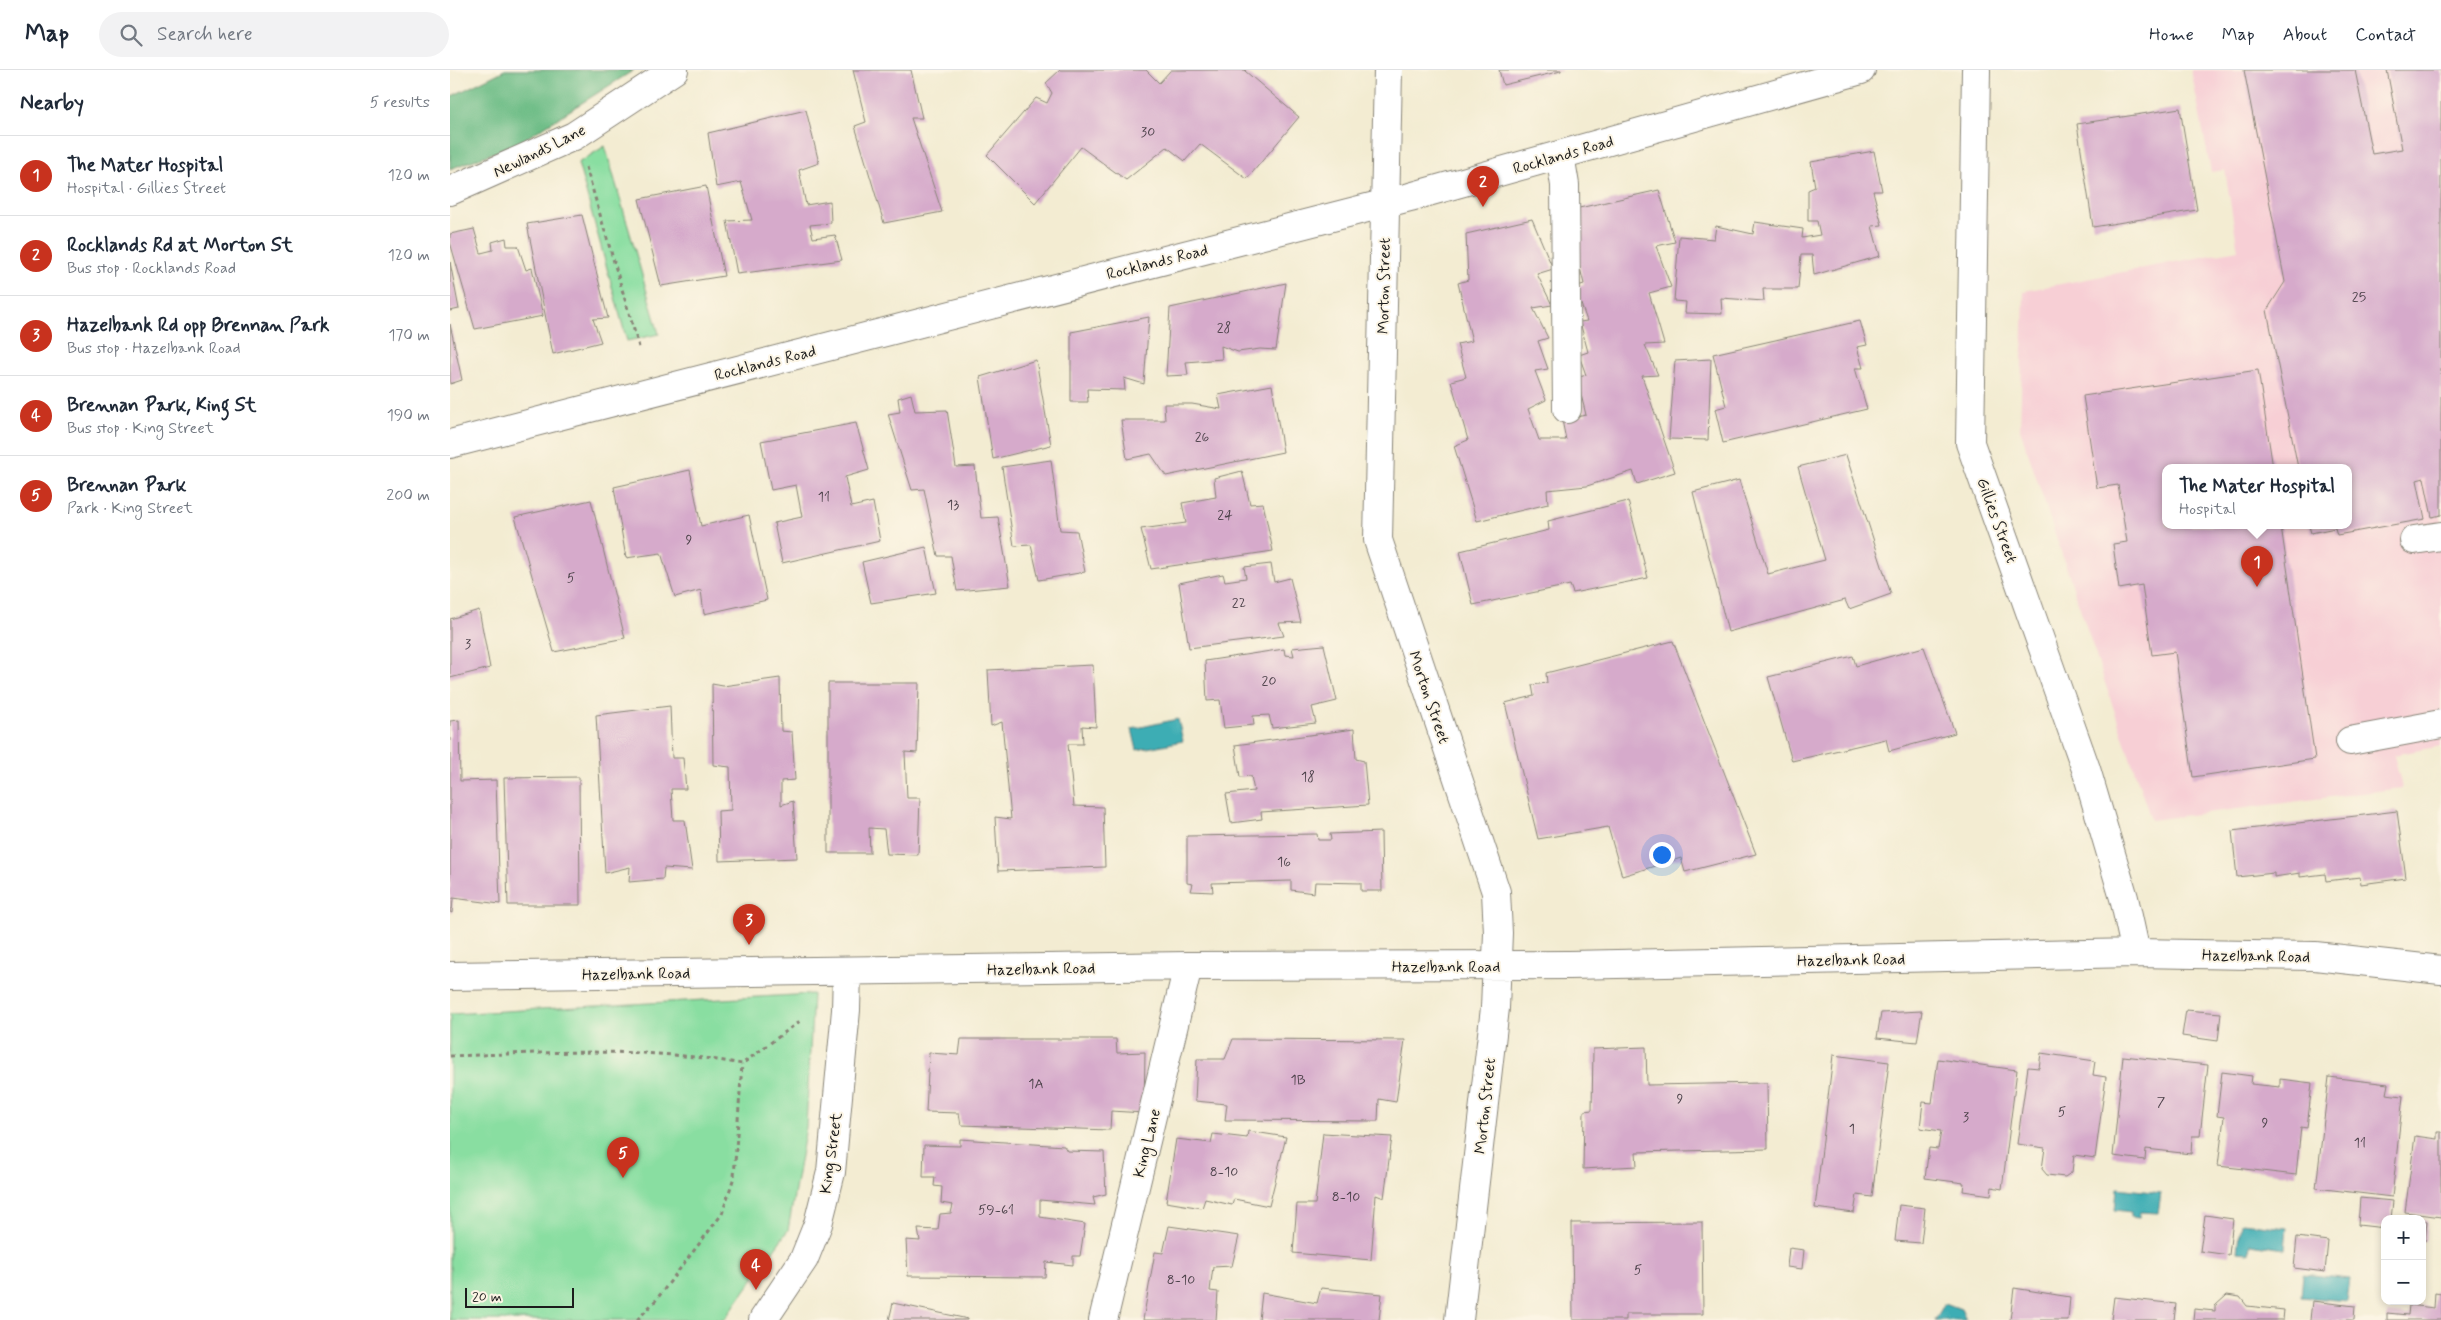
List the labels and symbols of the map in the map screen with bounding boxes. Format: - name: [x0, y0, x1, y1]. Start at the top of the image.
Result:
- street label: Newlands Lane: [490, 120, 589, 183]
- house number: 30: [1141, 123, 1155, 141]
- street label: Rocklands Road: [1511, 131, 1616, 180]
- pin: 2: [1467, 166, 1499, 207]
- street label: Morton Street: [1373, 238, 1396, 334]
- street label: Rocklands Road: [1104, 240, 1210, 285]
- house number: 25: [2352, 288, 2366, 306]
- house number: 28: [1217, 319, 1231, 337]
- street label: Rocklands Road: [712, 341, 818, 386]
- house number: 26: [1195, 428, 1210, 446]
- street label: Gillies Street: [1971, 475, 2022, 566]
- house number: 11: [818, 488, 830, 506]
- house number: 13: [947, 496, 959, 514]
- house number: 24: [1217, 506, 1233, 524]
- house number: 9: [686, 531, 693, 549]
- pin: 1: [2241, 546, 2273, 587]
- house number: 5: [567, 569, 575, 587]
- house number: 22: [1232, 594, 1246, 612]
- house number: 3: [465, 635, 471, 653]
- street label: Morton Street: [1403, 648, 1454, 747]
- house number: 20: [1262, 672, 1276, 690]
- house number: 18: [1301, 768, 1315, 786]
- your location: [1649, 842, 1675, 868]
- house number: 16: [1277, 853, 1291, 871]
- pin: 3: [733, 904, 765, 945]
- street label: Hazelbank Road: [2202, 945, 2310, 968]
- street label: Hazelbank Road: [1797, 949, 1905, 972]
- street label: Hazelbank Road: [1392, 957, 1500, 978]
- street label: Hazelbank Road: [987, 958, 1095, 981]
- street label: Hazelbank Road: [582, 963, 690, 986]
- street label: Morton Street: [1470, 1057, 1501, 1155]
- house number: 1B: [1290, 1071, 1306, 1089]
- house number: 1A: [1028, 1075, 1044, 1093]
- house number: 9: [1677, 1090, 1684, 1108]
- house number: 7: [2157, 1093, 2166, 1111]
- house number: 5: [2058, 1103, 2066, 1121]
- street label: King Lane: [1129, 1107, 1167, 1180]
- house number: 3: [1963, 1108, 1969, 1126]
- street label: King Street: [815, 1111, 849, 1195]
- house number: 9: [2262, 1114, 2269, 1132]
- house number: 1: [1849, 1120, 1855, 1138]
- house number: 11: [2354, 1134, 2366, 1152]
- pin: 5: [607, 1137, 639, 1178]
- house number: 8-10: [1210, 1163, 1238, 1181]
- house number: 8-10: [1332, 1188, 1360, 1206]
- house number: 59-61: [978, 1201, 1014, 1219]
- pin: 4: [740, 1249, 772, 1290]
- house number: 5: [1634, 1261, 1642, 1279]
- house number: 8-10: [1167, 1271, 1195, 1289]
- scale bar: [465, 1285, 574, 1308]

